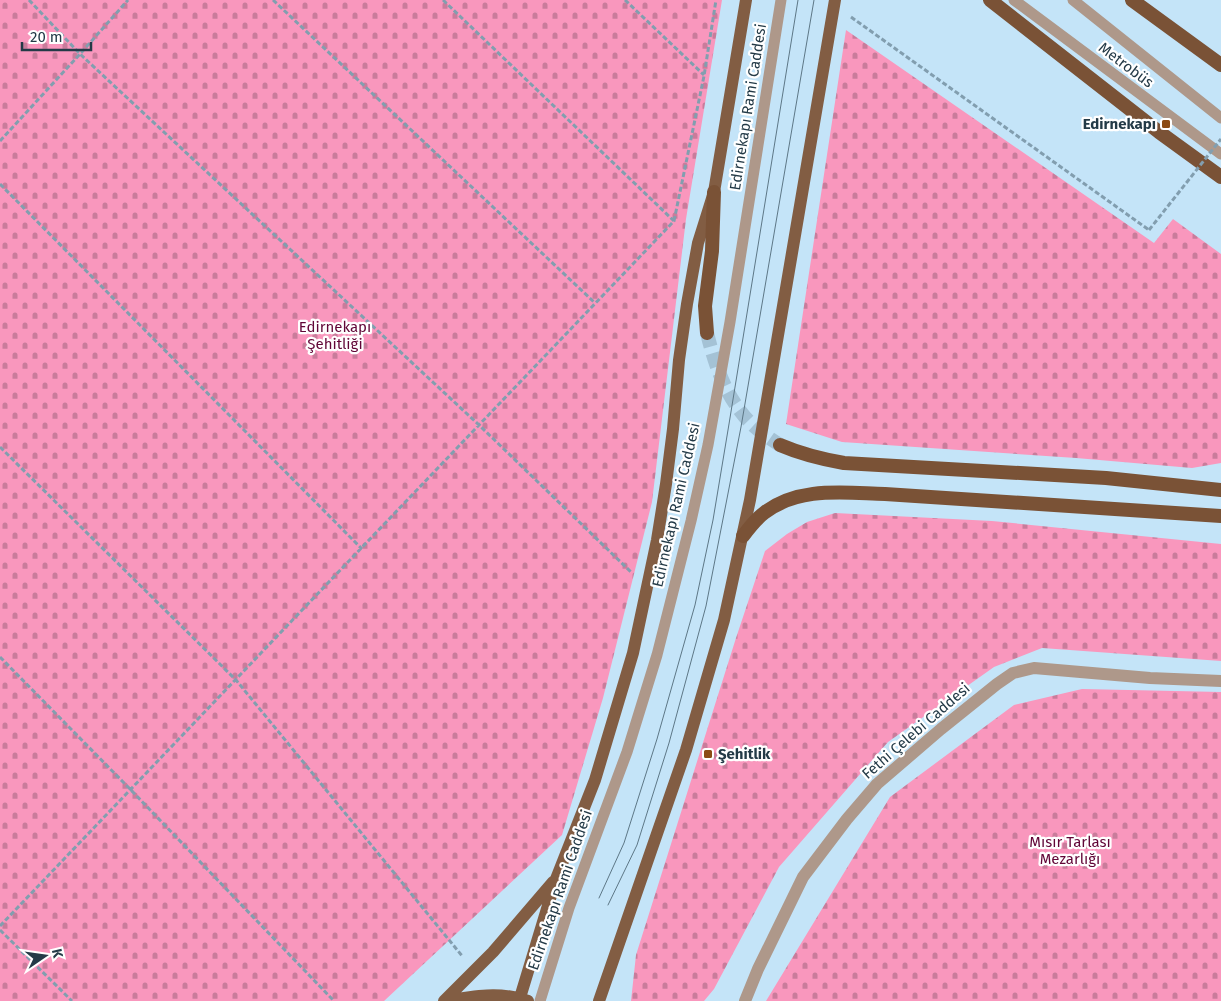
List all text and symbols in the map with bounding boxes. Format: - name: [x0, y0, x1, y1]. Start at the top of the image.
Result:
- scale bar: [22, 20, 91, 52]
- street label: Edirnekapı Rami Caddesi: [726, 22, 770, 192]
- text: 20 m: [30, 28, 63, 46]
- street label: Metrobüs: [1095, 39, 1157, 91]
- place label: Edirnekapı: [1083, 115, 1156, 133]
- marker: Edirnekapı: [1160, 118, 1172, 130]
- park label: Edirnekapı Şehitliği: [299, 318, 371, 353]
- street label: Edirnekapı Rami Caddesi: [648, 421, 704, 589]
- street label: Fethi Çelebi Caddesi: [858, 679, 974, 783]
- place label: Şehitlik: [718, 745, 771, 764]
- marker: Şehitlik: [702, 748, 714, 760]
- street label: Edirnekapı Rami Caddesi: [524, 807, 596, 973]
- park label: Mısır Tarlası Mezarlığı: [1029, 833, 1111, 868]
- north arrow: [20, 931, 70, 981]
- text: K: [48, 947, 67, 961]

